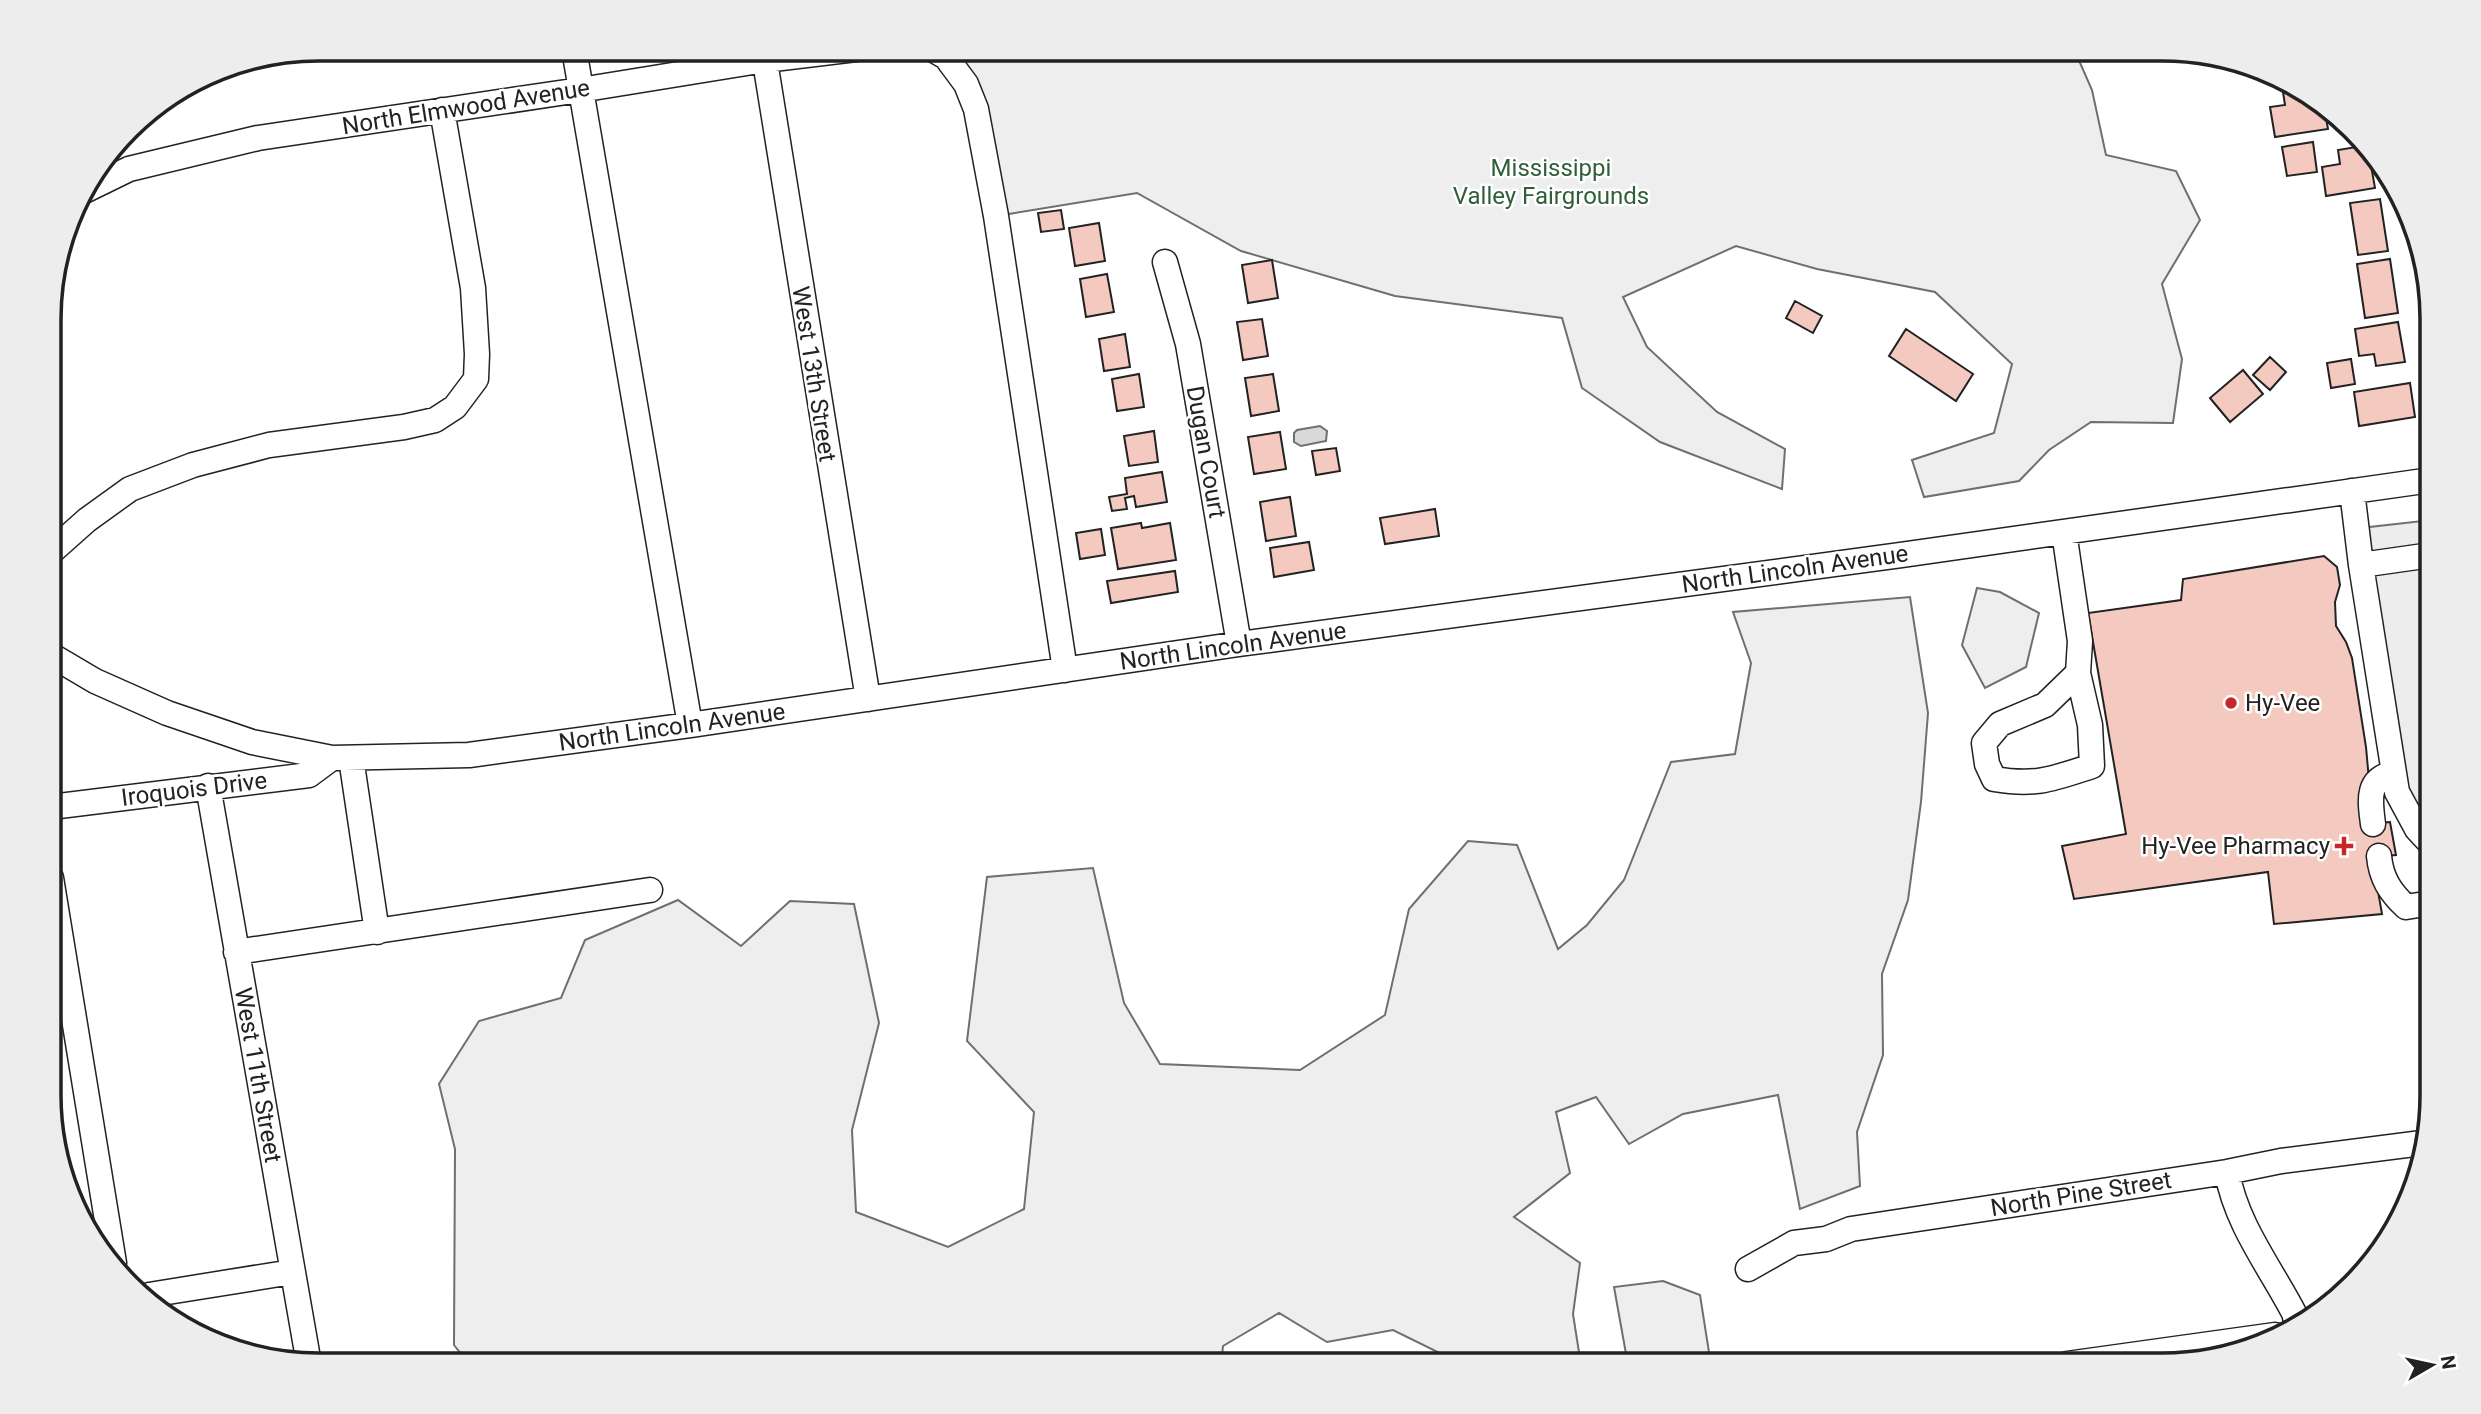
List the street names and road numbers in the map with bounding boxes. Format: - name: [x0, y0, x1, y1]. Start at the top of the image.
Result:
- street label: North Elmwood Avenue: [340, 74, 592, 140]
- street label: West 13th Street: [786, 284, 842, 464]
- street label: Dugan Court: [1181, 384, 1231, 520]
- street label: North Lincoln Avenue: [1680, 539, 1910, 599]
- street label: North Lincoln Avenue: [1118, 616, 1348, 676]
- street label: North Lincoln Avenue: [557, 697, 787, 757]
- street label: Iroquois Drive: [119, 766, 269, 812]
- street label: West 11th Street: [229, 985, 287, 1165]
- street label: North Pine Street: [1989, 1166, 2174, 1222]

